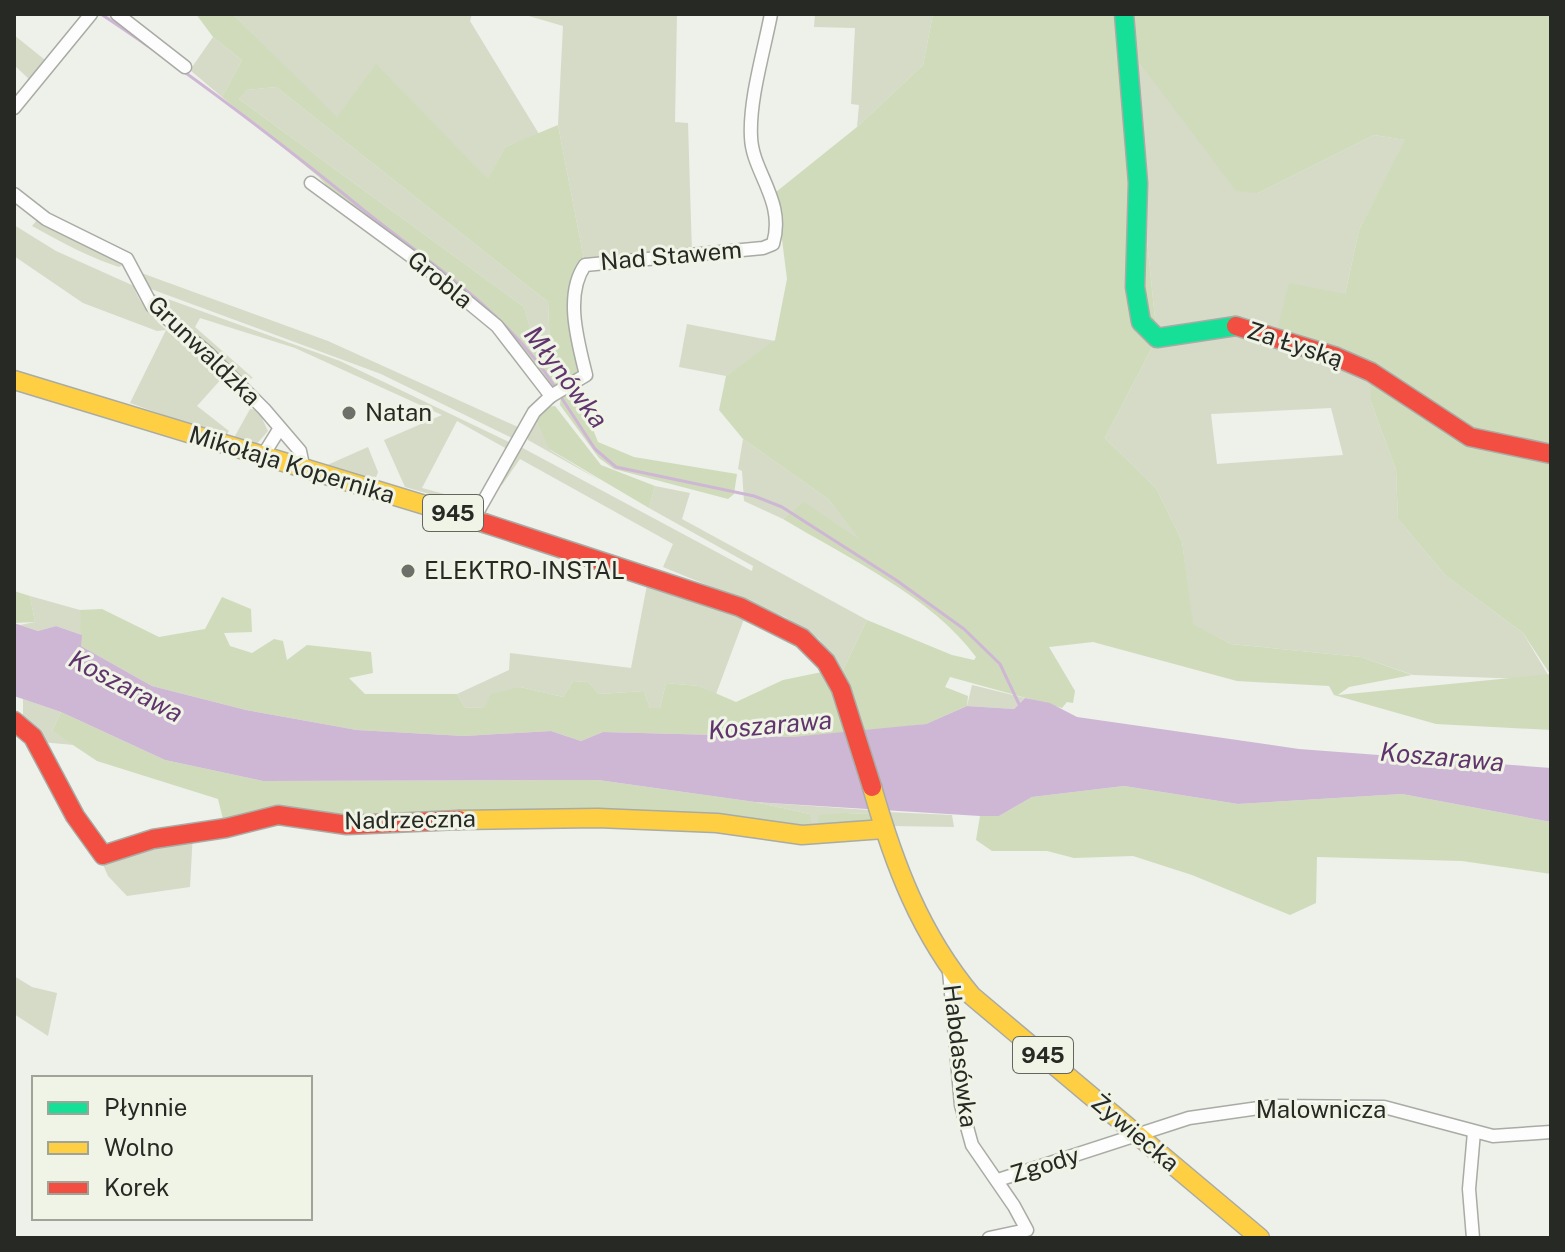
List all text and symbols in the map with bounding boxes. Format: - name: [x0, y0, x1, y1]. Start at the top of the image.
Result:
- street label: Nad Stawem: [599, 235, 743, 275]
- street label: Grobla: [403, 245, 479, 314]
- street label: Grunwaldzka: [143, 290, 267, 411]
- street label: Za Łyską: [1244, 315, 1347, 373]
- water label: Młynówka: [518, 320, 615, 434]
- place label: Natan: [365, 398, 432, 426]
- marker: Natan: [340, 404, 358, 422]
- street label: Mikołaja Kopernika: [186, 419, 398, 509]
- road number: 945: [423, 495, 483, 531]
- place label: ELEKTRO-INSTAL: [424, 556, 625, 584]
- marker: ELEKTRO-INSTAL: [399, 562, 417, 580]
- water label: Koszarawa: [64, 643, 189, 728]
- water label: Koszarawa: [707, 704, 833, 745]
- water label: Koszarawa: [1379, 736, 1505, 777]
- street label: Nadrzeczna: [344, 804, 476, 834]
- street label: Habdasówka: [938, 983, 984, 1129]
- road number: 945: [1013, 1037, 1073, 1073]
- legend: [32, 1076, 312, 1220]
- street label: Żywiecka: [1086, 1088, 1185, 1177]
- text: Płynnie: [104, 1093, 187, 1121]
- street label: Malownicza: [1256, 1095, 1386, 1123]
- text: Wolno: [104, 1133, 174, 1161]
- street label: Zgody: [1007, 1140, 1083, 1188]
- text: Korek: [104, 1173, 170, 1201]

